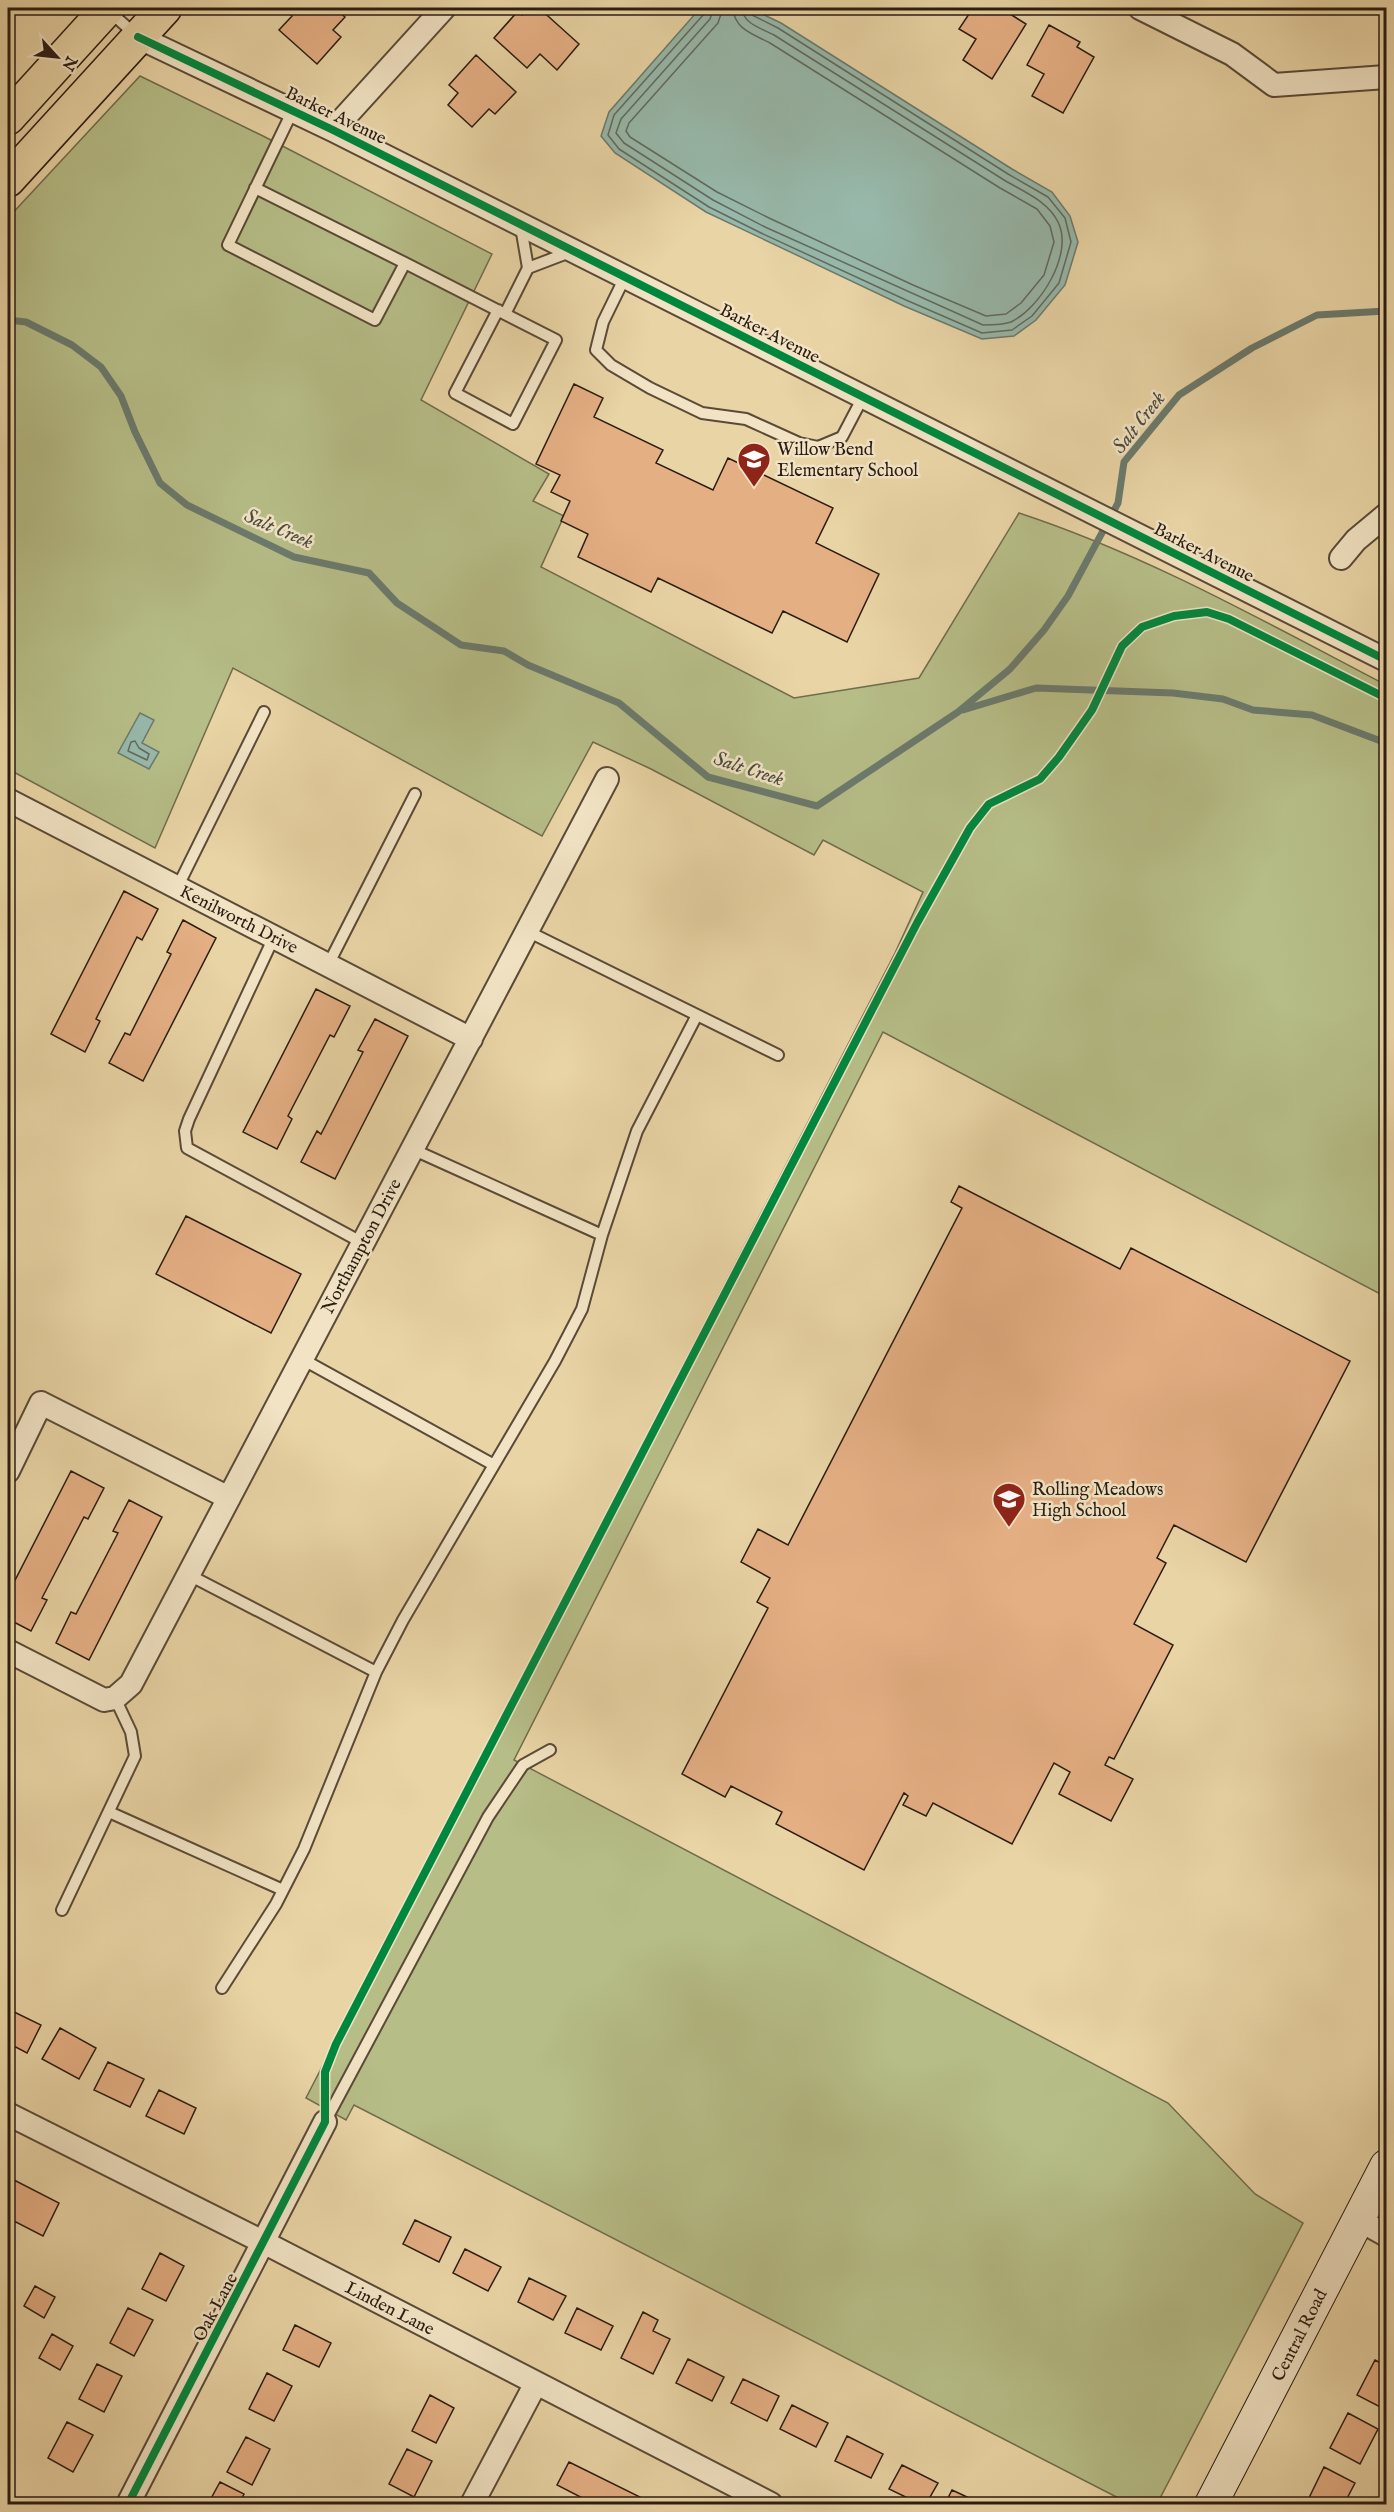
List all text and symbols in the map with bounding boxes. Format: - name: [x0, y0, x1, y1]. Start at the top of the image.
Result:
- north arrow: [27, 27, 87, 87]
- text: N: [56, 51, 81, 74]
- street label: Barker Avenue: [281, 82, 390, 151]
- street label: Barker Avenue: [715, 299, 823, 369]
- water label: Salt Creek: [1107, 387, 1171, 459]
- place label: Willow Bend Elementary School: [777, 439, 918, 483]
- school or university icon: Willow Bend Elementary School: [736, 441, 772, 488]
- water label: Salt Creek: [240, 504, 317, 555]
- street label: Barker Avenue: [1149, 518, 1257, 588]
- water label: Salt Creek: [710, 746, 787, 792]
- street label: Kenilworth Drive: [175, 881, 301, 960]
- street label: Northampton Drive: [317, 1175, 408, 1318]
- place label: Rolling Meadows High School: [1032, 1479, 1163, 1523]
- school or university icon: Rolling Meadows High School: [991, 1481, 1027, 1528]
- street label: Oak Lane: [189, 2269, 244, 2346]
- street label: Linden Lane: [341, 2277, 438, 2342]
- street label: Central Road: [1267, 2285, 1334, 2386]

